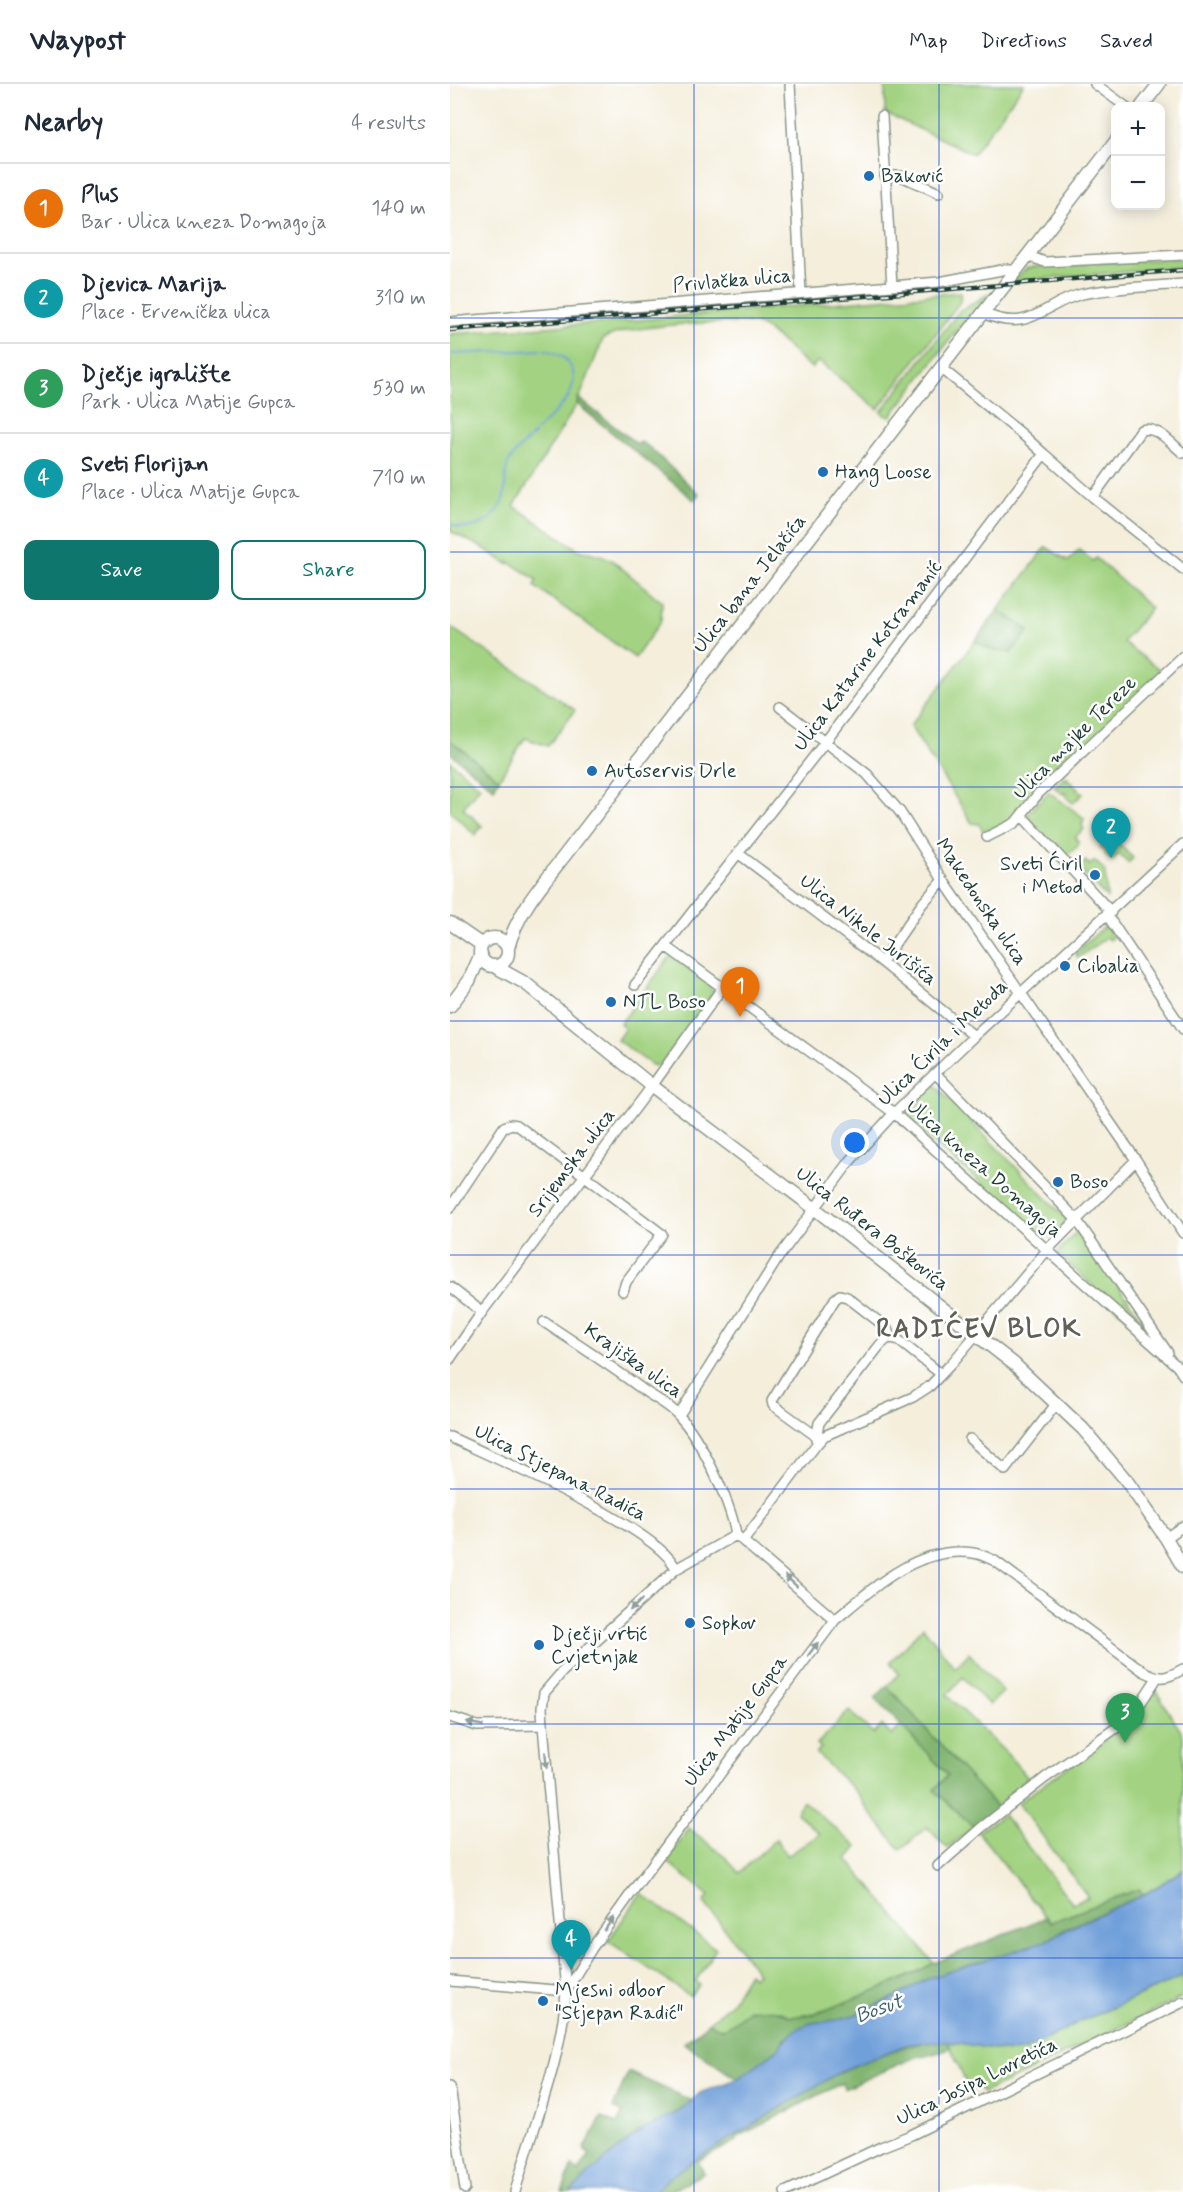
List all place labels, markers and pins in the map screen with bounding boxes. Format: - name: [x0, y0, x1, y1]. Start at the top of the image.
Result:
- place label: Baković: [881, 163, 944, 190]
- marker: Baković: [862, 169, 876, 183]
- place label: Hang Loose: [835, 459, 932, 487]
- marker: Hang Loose: [816, 465, 830, 479]
- place label: Autoservis Drle: [604, 758, 737, 785]
- marker: Autoservis Drle: [585, 764, 599, 778]
- pin: 2: [1092, 808, 1130, 858]
- place label: Sveti Ćiril i Metod: [1000, 850, 1083, 901]
- marker: Sveti Ćiril i Metod: [1088, 868, 1102, 882]
- place label: Cibalia: [1077, 953, 1139, 980]
- marker: Cibalia: [1058, 959, 1072, 973]
- pin: 1: [720, 968, 760, 1017]
- place label: NTL Boso: [623, 989, 706, 1016]
- marker: NTL Boso: [604, 995, 618, 1009]
- place label: Boso: [1070, 1169, 1108, 1196]
- marker: Boso: [1051, 1175, 1065, 1189]
- place label: Sopkov: [702, 1610, 756, 1637]
- marker: Sopkov: [683, 1616, 697, 1630]
- place label: Dječji vrtić Cvjetnjak: [551, 1621, 647, 1671]
- marker: Dječji vrtić Cvjetnjak: [532, 1638, 546, 1652]
- pin: 3: [1106, 1694, 1144, 1743]
- pin: 4: [552, 1920, 590, 1970]
- place label: Mjesni odbor "Stjepan Radić": [555, 1977, 683, 2027]
- marker: Mjesni odbor "Stjepan Radić": [536, 1994, 550, 2008]

